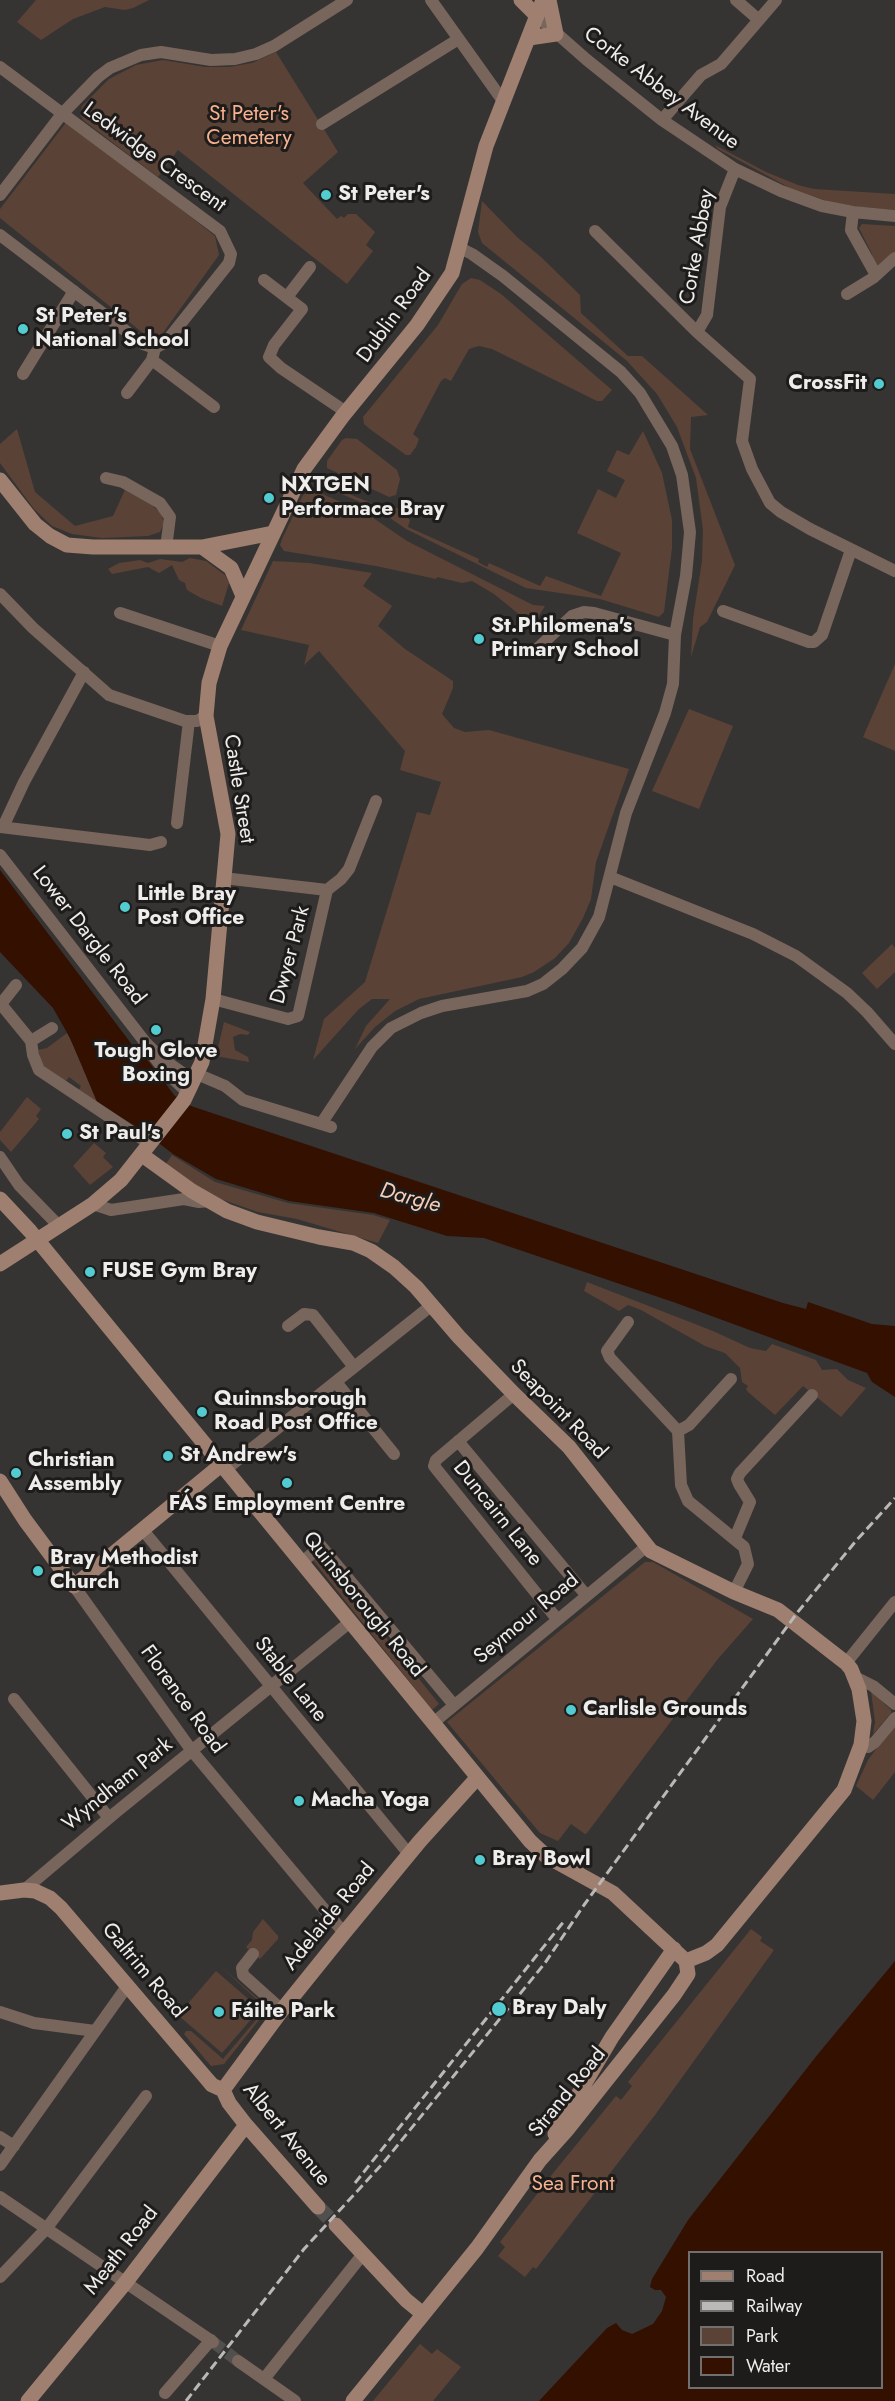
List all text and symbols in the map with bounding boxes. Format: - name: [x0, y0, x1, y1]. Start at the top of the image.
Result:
- street label: Corke Abbey Avenue: [578, 22, 744, 156]
- street label: Ledwidge Crescent: [78, 98, 230, 218]
- park label: St Peter's Cemetery: [206, 102, 292, 152]
- place label: St Peter's: [338, 182, 430, 208]
- street label: Corke Abbey: [675, 187, 721, 307]
- marker: St Peter's: [319, 188, 333, 202]
- street label: Dublin Road: [352, 264, 438, 368]
- place label: St Peter's National School: [35, 304, 189, 354]
- marker: St Peter's National School: [16, 322, 30, 336]
- place label: CrossFit: [788, 371, 867, 397]
- marker: CrossFit: [872, 377, 886, 391]
- place label: NXTGEN Performace Bray: [281, 473, 444, 523]
- marker: NXTGEN Performace Bray: [262, 491, 276, 505]
- place label: St.Philomena's Primary School: [491, 614, 639, 664]
- marker: St.Philomena's Primary School: [472, 632, 486, 646]
- street label: Castle Street: [217, 733, 259, 845]
- street label: Lower Dargle Road: [26, 862, 150, 1010]
- place label: Little Bray Post Office: [137, 882, 244, 932]
- marker: Little Bray Post Office: [118, 900, 132, 914]
- street label: Dwyer Park: [266, 903, 316, 1007]
- marker: Tough Glove Boxing: [149, 1023, 163, 1037]
- place label: Tough Glove Boxing: [95, 1039, 217, 1089]
- place label: St Paul's: [79, 1121, 161, 1147]
- marker: St Paul's: [60, 1127, 74, 1141]
- water label: Dargle: [377, 1178, 443, 1220]
- place label: FUSE Gym Bray: [102, 1259, 257, 1285]
- marker: FUSE Gym Bray: [83, 1265, 97, 1279]
- street label: Seapoint Road: [504, 1355, 612, 1465]
- place label: Quinnsborough Road Post Office: [214, 1387, 378, 1437]
- marker: Quinnsborough Road Post Office: [195, 1405, 209, 1419]
- place label: St Andrew's: [180, 1443, 297, 1469]
- place label: Christian Assembly: [28, 1448, 121, 1498]
- marker: St Andrew's: [161, 1449, 175, 1463]
- street label: Duncairn Lane: [447, 1456, 547, 1572]
- marker: Christian Assembly: [9, 1466, 23, 1480]
- marker: FÁS Employment Centre: [280, 1476, 294, 1490]
- place label: FÁS Employment Centre: [169, 1492, 405, 1518]
- street label: Quinsborough Road: [297, 1527, 429, 1683]
- place label: Bray Methodist Church: [50, 1546, 198, 1596]
- marker: Bray Methodist Church: [31, 1564, 45, 1578]
- street label: Seymour Road: [470, 1568, 584, 1670]
- street label: Stable Lane: [248, 1632, 332, 1728]
- street label: Florence Road: [134, 1641, 230, 1759]
- place label: Carlisle Grounds: [583, 1697, 747, 1723]
- marker: Carlisle Grounds: [564, 1703, 578, 1717]
- street label: Wyndham Park: [58, 1733, 178, 1837]
- place label: Macha Yoga: [311, 1788, 429, 1814]
- marker: Macha Yoga: [292, 1794, 306, 1808]
- place label: Bray Bowl: [492, 1847, 591, 1873]
- marker: Bray Bowl: [473, 1853, 487, 1867]
- street label: Adelaide Road: [279, 1858, 381, 1976]
- street label: Galtrim Road: [96, 1918, 190, 2024]
- place label: Bray Daly: [512, 1996, 606, 2022]
- place label: Fáilte Park: [231, 1999, 335, 2025]
- marker: Bray Daly: [490, 2000, 508, 2018]
- marker: Fáilte Park: [212, 2005, 226, 2019]
- street label: Strand Road: [524, 2043, 612, 2143]
- street label: Albert Avenue: [237, 2078, 335, 2192]
- park label: Sea Front: [531, 2172, 615, 2198]
- street label: Meath Road: [80, 2202, 164, 2300]
- legend: [688, 2251, 883, 2389]
- text: Road: [746, 2263, 785, 2289]
- text: Railway: [746, 2293, 802, 2319]
- text: Park: [746, 2323, 778, 2349]
- text: Water: [746, 2353, 790, 2379]

